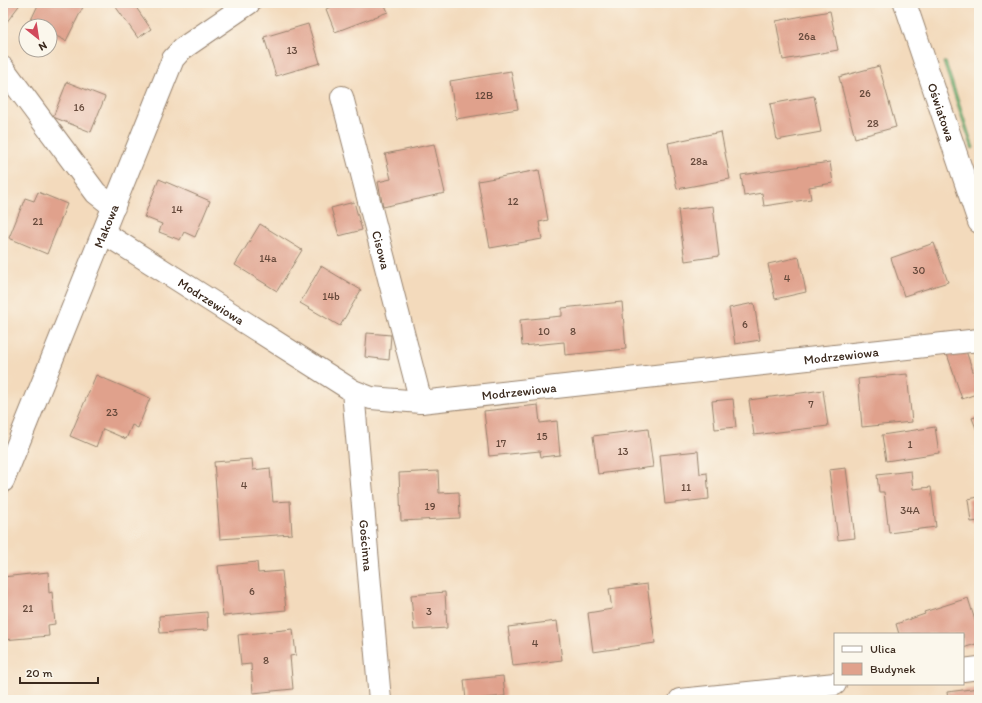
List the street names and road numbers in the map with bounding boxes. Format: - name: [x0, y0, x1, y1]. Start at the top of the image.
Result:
- street label: Oświatowa: [925, 81, 959, 143]
- street label: Makowa: [90, 202, 121, 250]
- street label: Cisowa: [369, 229, 394, 271]
- street label: Modrzewiowa: [175, 275, 248, 328]
- street label: Modrzewiowa: [803, 344, 880, 367]
- street label: Modrzewiowa: [481, 379, 558, 403]
- street label: Gościnna: [357, 519, 376, 572]

